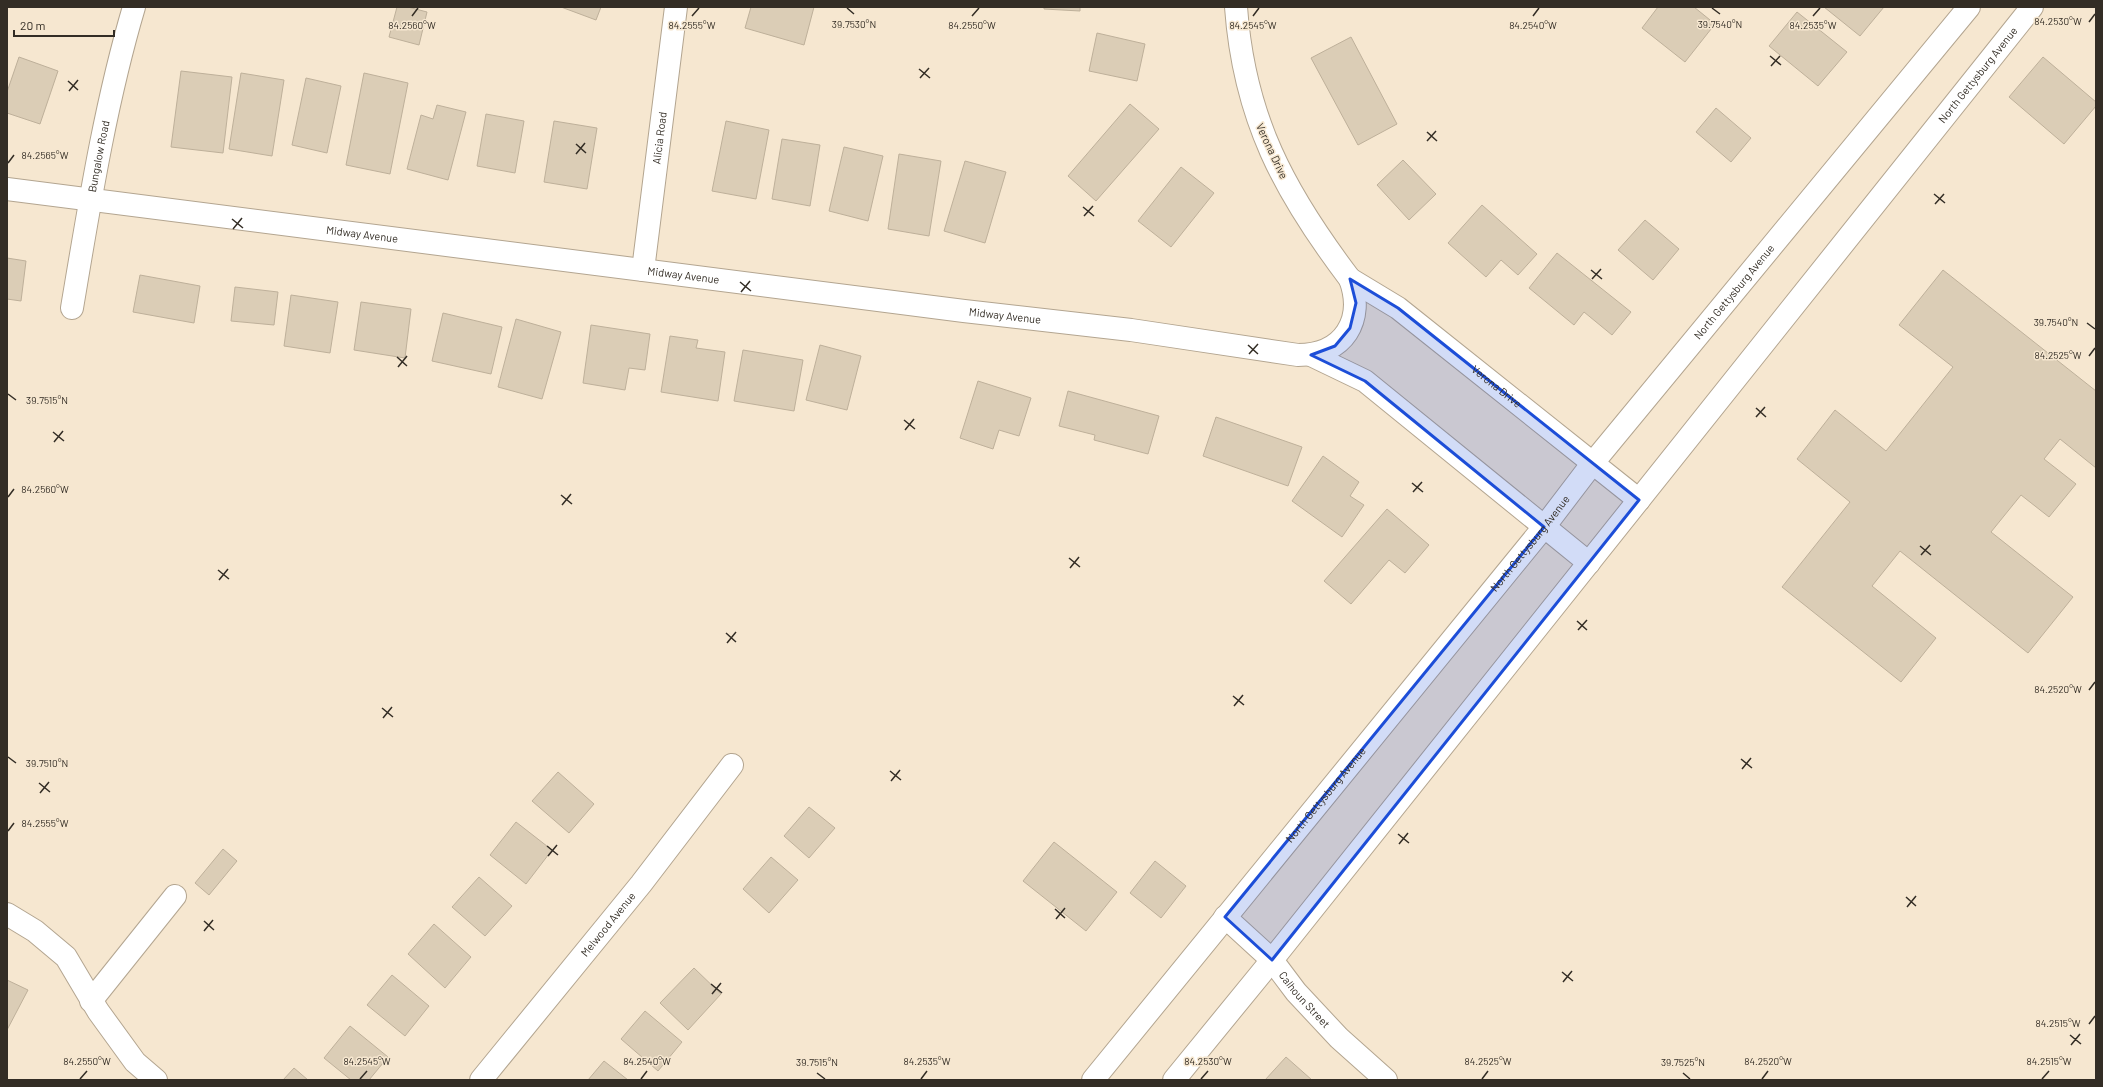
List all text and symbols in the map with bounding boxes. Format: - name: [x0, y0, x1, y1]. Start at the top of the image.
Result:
- scale bar: [14, 12, 114, 38]
- text: 84.2530°W: [2034, 15, 2082, 27]
- text: 20 m: [20, 18, 46, 32]
- text: 39.7530°N: [832, 18, 876, 30]
- text: 39.7540°N: [1698, 18, 1742, 30]
- text: 84.2560°W: [388, 19, 436, 31]
- text: 84.2555°W: [669, 19, 716, 31]
- text: 84.2550°W: [948, 19, 996, 31]
- text: 84.2545°W: [1229, 19, 1277, 31]
- text: 84.2540°W: [1509, 19, 1557, 31]
- text: 84.2535°W: [1790, 19, 1837, 31]
- street label: North Gettysburg Avenue: [1935, 24, 2020, 125]
- street label: Alicia Road: [649, 111, 669, 165]
- street label: Bungalow Road: [85, 119, 112, 193]
- street label: Verona Drive: [1254, 121, 1291, 181]
- text: 84.2565°W: [22, 149, 69, 161]
- street label: Midway Avenue: [325, 223, 399, 245]
- street label: North Gettysburg Avenue: [1691, 241, 1777, 342]
- street label: Midway Avenue: [647, 264, 720, 286]
- street label: Midway Avenue: [968, 305, 1042, 326]
- text: 39.7540°N: [2034, 316, 2078, 328]
- text: 84.2525°W: [2034, 349, 2082, 361]
- street label: Verona Drive: [1469, 362, 1524, 410]
- text: 39.7515°N: [26, 394, 68, 406]
- text: 84.2560°W: [21, 483, 69, 495]
- street label: North Gettysburg Avenue: [1487, 492, 1572, 594]
- text: 84.2520°W: [2034, 683, 2082, 695]
- street label: North Gettysburg Avenue: [1282, 744, 1368, 845]
- text: 39.7510°N: [26, 757, 68, 769]
- text: 84.2555°W: [22, 817, 69, 829]
- street label: Melwood Avenue: [578, 889, 638, 959]
- street label: Calhoun Street: [1277, 969, 1333, 1030]
- text: 84.2515°W: [2036, 1017, 2081, 1029]
- text: 84.2550°W: [63, 1055, 111, 1067]
- text: 84.2545°W: [343, 1055, 391, 1067]
- text: 84.2540°W: [623, 1055, 671, 1067]
- text: 84.2535°W: [904, 1055, 951, 1067]
- text: 84.2530°W: [1184, 1055, 1232, 1067]
- text: 84.2525°W: [1464, 1055, 1512, 1067]
- text: 84.2520°W: [1744, 1055, 1792, 1067]
- text: 84.2515°W: [2027, 1055, 2072, 1067]
- text: 39.7515°N: [796, 1056, 838, 1068]
- text: 39.7525°N: [1661, 1056, 1705, 1068]

